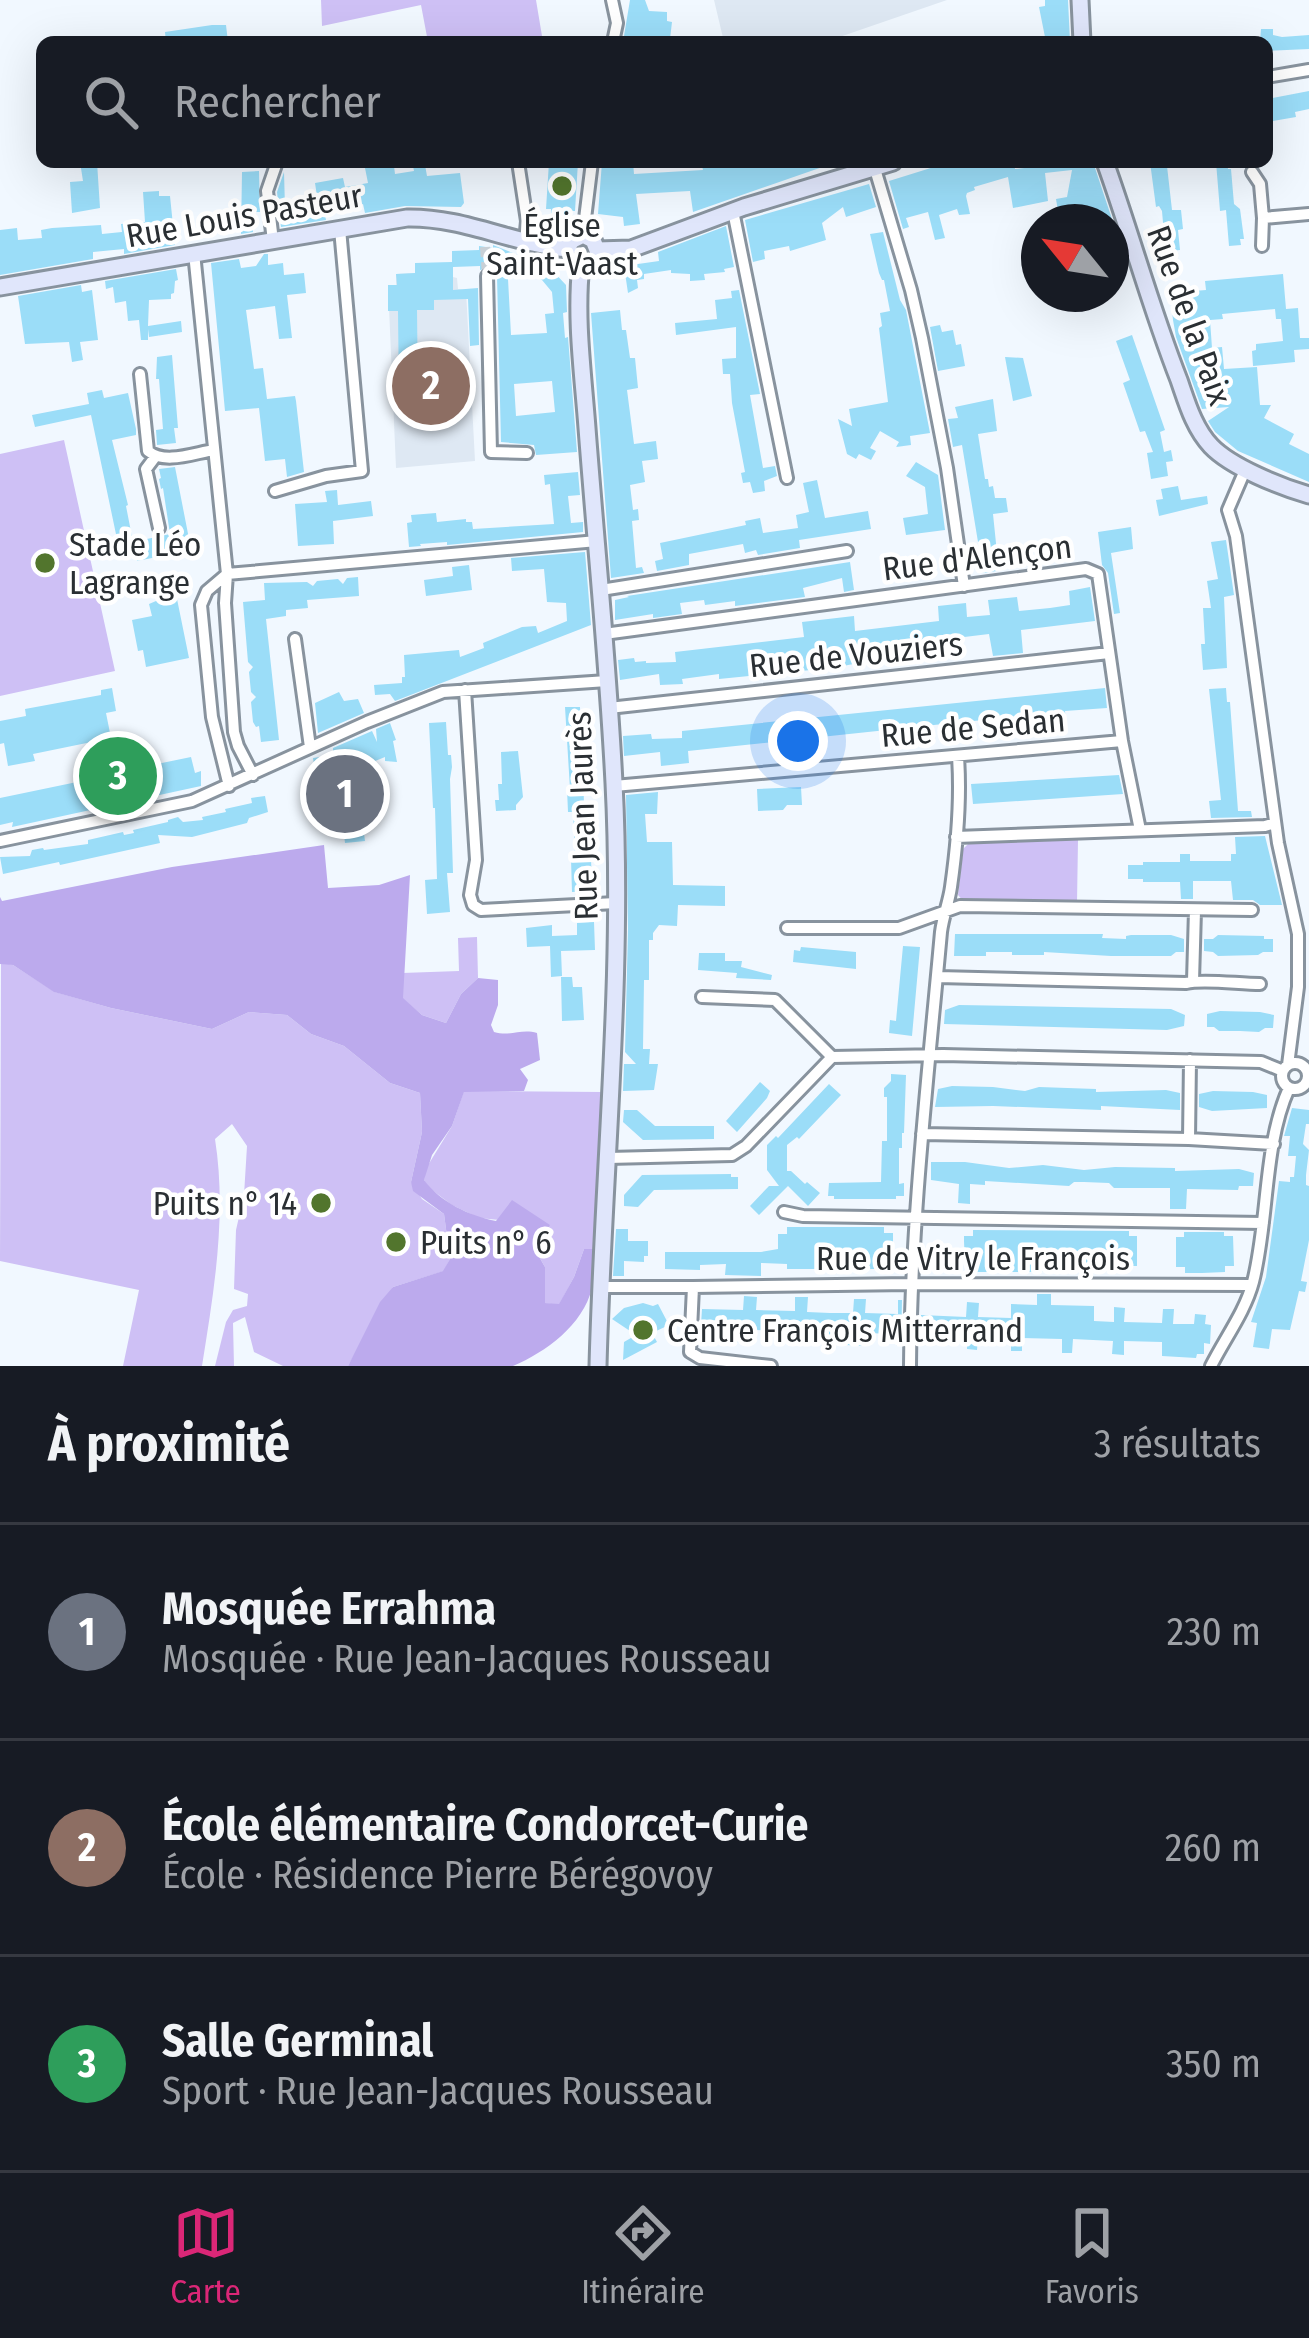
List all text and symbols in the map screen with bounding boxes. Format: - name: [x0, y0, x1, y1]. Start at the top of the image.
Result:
- search box: [36, 36, 1273, 168]
- icon: search: [78, 69, 144, 135]
- text: Rechercher: [174, 75, 381, 129]
- marker: Église Saint-Vaast: [549, 173, 575, 199]
- street label: Rue Louis Pasteur: [123, 175, 366, 256]
- north arrow: [1021, 204, 1129, 312]
- place label: Église Saint-Vaast: [486, 206, 638, 284]
- street label: Rue de la Paix: [1138, 220, 1240, 411]
- pin: 2: [392, 341, 470, 431]
- place label: Stade Léo Lagrange: [69, 525, 201, 603]
- street label: Rue d'Alençon: [880, 527, 1074, 589]
- marker: Stade Léo Lagrange: [32, 550, 58, 576]
- street label: Rue de Vouziers: [747, 624, 965, 686]
- street label: Rue de Sedan: [879, 700, 1067, 756]
- street label: Rue Jean Jaurès: [559, 711, 607, 921]
- your location: [768, 711, 828, 771]
- pin: 3: [79, 731, 157, 821]
- pin: 1: [306, 749, 384, 839]
- place label: Puits n° 14: [153, 1184, 297, 1224]
- marker: Puits n° 14: [308, 1190, 334, 1216]
- place label: Puits n° 6: [420, 1223, 552, 1263]
- marker: Puits n° 6: [383, 1229, 409, 1255]
- street label: Rue de Vitry le François: [816, 1239, 1130, 1279]
- place label: Centre François Mitterrand: [667, 1311, 1023, 1351]
- marker: Centre François Mitterrand: [630, 1317, 656, 1343]
- text: À proximité: [48, 1413, 290, 1475]
- text: 3 résultats: [1094, 1421, 1261, 1467]
- text: Mosquée Errahma: [162, 1582, 496, 1636]
- text: 1: [79, 1609, 95, 1655]
- text: 230 m: [1167, 1609, 1261, 1655]
- text: Mosquée · Rue Jean-Jacques Rousseau: [162, 1636, 772, 1682]
- text: École élémentaire Condorcet-Curie: [162, 1798, 808, 1852]
- text: 2: [78, 1825, 96, 1871]
- text: 260 m: [1165, 1825, 1261, 1871]
- text: École · Résidence Pierre Bérégovoy: [162, 1852, 713, 1898]
- text: Salle Germinal: [162, 2014, 433, 2068]
- text: 3: [78, 2041, 96, 2087]
- text: 350 m: [1166, 2041, 1261, 2087]
- text: Sport · Rue Jean-Jacques Rousseau: [162, 2068, 714, 2114]
- tab: Carte: [170, 2200, 241, 2312]
- tab: Itinéraire: [581, 2200, 705, 2312]
- tab: Favoris: [1045, 2200, 1139, 2312]

